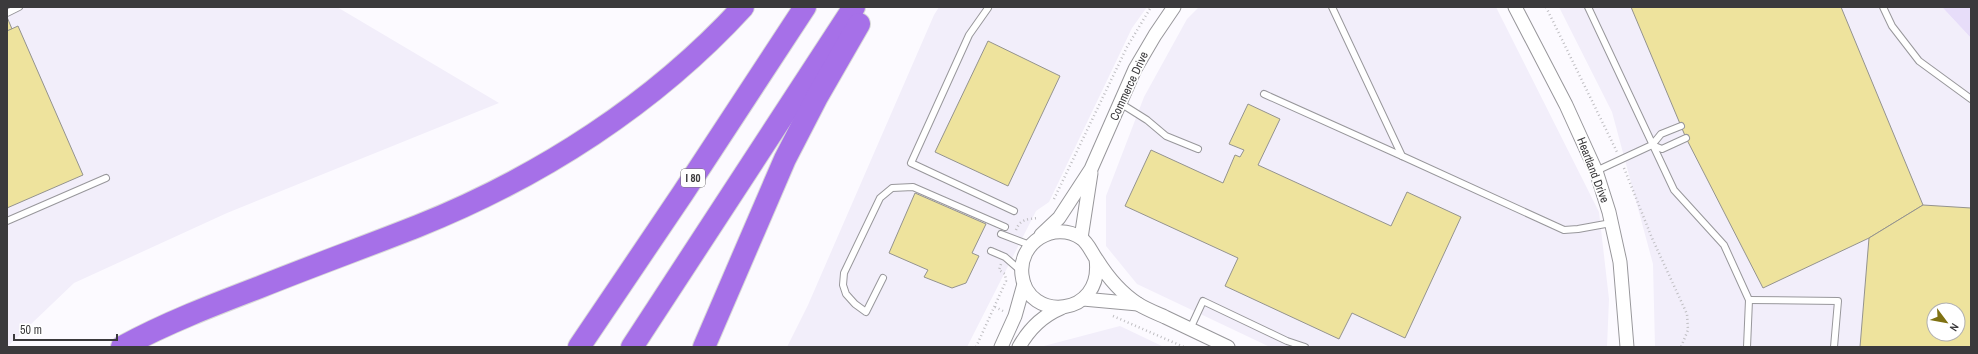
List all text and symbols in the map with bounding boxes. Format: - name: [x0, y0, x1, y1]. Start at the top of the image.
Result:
- street label: Commerce Drive: [1106, 49, 1152, 123]
- street label: Heartland Drive: [1573, 135, 1613, 205]
- road number: I 80: [681, 169, 705, 187]
- north arrow: [1926, 302, 1966, 342]
- scale bar: [14, 316, 117, 342]
- text: N: [1947, 321, 1962, 334]
- text: 50 m: [20, 322, 42, 338]

